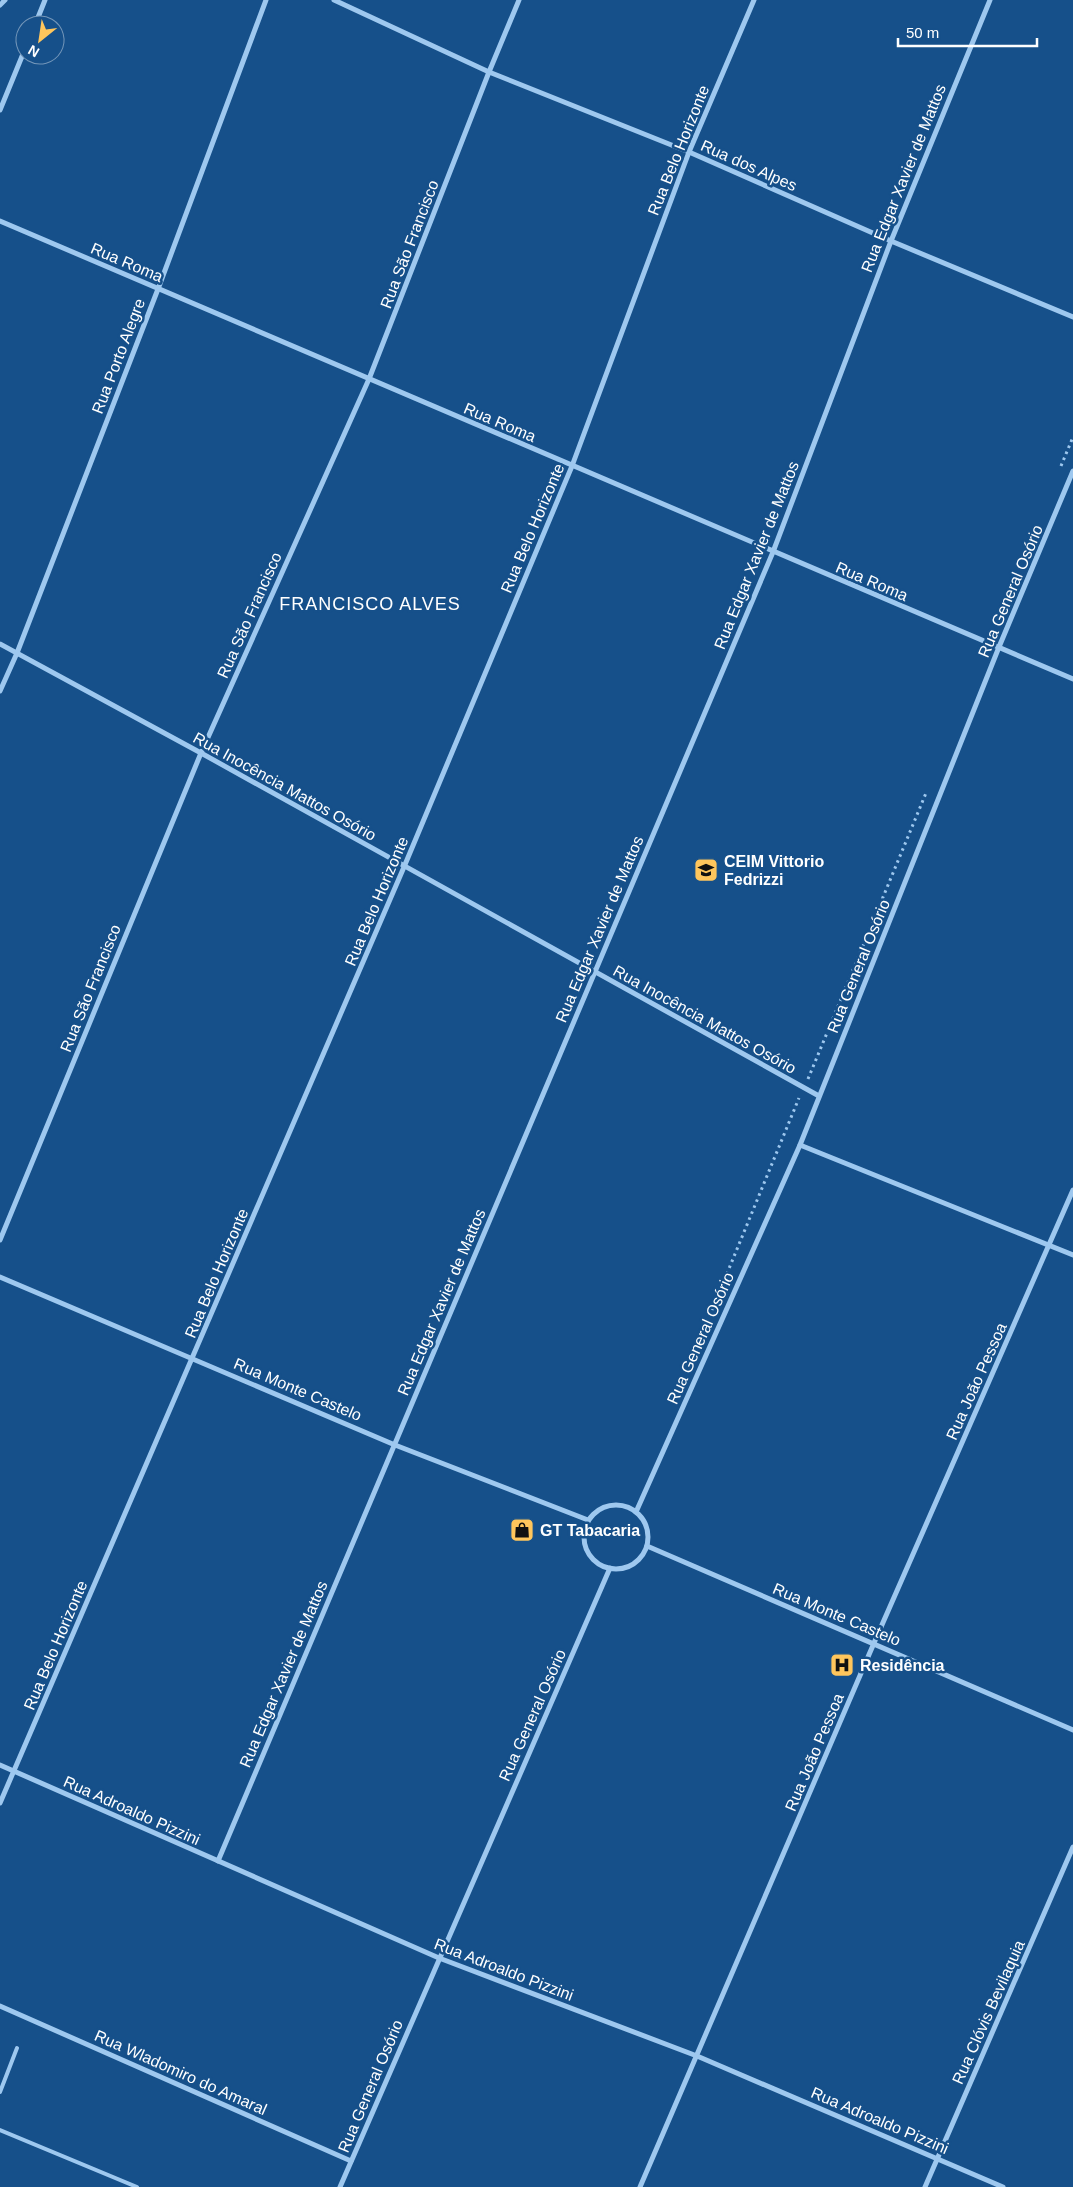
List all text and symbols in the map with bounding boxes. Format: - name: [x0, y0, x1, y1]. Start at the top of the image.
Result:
- north arrow: [15, 15, 65, 65]
- scale bar: [898, 15, 1037, 47]
- text: 50 m: [906, 24, 939, 41]
- text: N: [25, 42, 42, 61]
- street label: Rua Edgar Xavier de Mattos: [858, 82, 949, 275]
- street label: Rua Belo Horizonte: [645, 83, 712, 218]
- street label: Rua dos Alpes: [698, 137, 799, 194]
- street label: Rua São Francisco: [377, 178, 442, 311]
- street label: Rua Roma: [88, 240, 165, 285]
- street label: Rua Porto Alegre: [89, 296, 148, 416]
- street label: Rua Roma: [461, 400, 538, 445]
- street label: Rua Edgar Xavier de Mattos: [711, 459, 802, 652]
- street label: Rua Belo Horizonte: [498, 461, 567, 595]
- street label: Rua General Osório: [975, 522, 1046, 660]
- street label: Rua São Francisco: [214, 550, 285, 681]
- street label: Rua Roma: [833, 559, 910, 604]
- district label: FRANCISCO ALVES: [279, 594, 461, 614]
- street label: Rua Inocência Mattos Osório: [190, 729, 379, 844]
- street label: Rua Edgar Xavier de Mattos: [552, 833, 647, 1025]
- street label: Rua Belo Horizonte: [342, 834, 411, 968]
- place label: CEIM Vittorio Fedrizzi: [724, 853, 824, 888]
- school or university icon: CEIM Vittorio Fedrizzi: [693, 857, 719, 883]
- street label: Rua General Osório: [824, 897, 893, 1035]
- street label: Rua São Francisco: [57, 922, 124, 1054]
- street label: Rua Inocência Mattos Osório: [610, 962, 799, 1077]
- street label: Rua Belo Horizonte: [182, 1206, 251, 1340]
- street label: Rua Edgar Xavier de Mattos: [394, 1206, 489, 1398]
- street label: Rua General Osório: [664, 1270, 737, 1407]
- street label: Rua João Pessoa: [943, 1320, 1010, 1442]
- street label: Rua Monte Castelo: [231, 1355, 364, 1424]
- shop icon: GT Tabacaria: [509, 1517, 535, 1543]
- place label: GT Tabacaria: [540, 1522, 640, 1539]
- street label: Rua Belo Horizonte: [21, 1578, 90, 1712]
- street label: Rua Edgar Xavier de Mattos: [236, 1578, 331, 1770]
- street label: Rua Monte Castelo: [770, 1580, 903, 1649]
- street label: Rua General Osório: [496, 1647, 569, 1784]
- hospital icon: Residência: [829, 1652, 855, 1678]
- place label: Residência: [860, 1657, 945, 1674]
- street label: Rua João Pessoa: [782, 1691, 847, 1814]
- street label: Rua Adroaldo Pizzini: [61, 1773, 203, 1848]
- street label: Rua Adroaldo Pizzini: [432, 1935, 576, 2004]
- street label: Rua Clóvis Bevilaquia: [949, 1938, 1028, 2087]
- street label: Rua General Osório: [335, 2017, 406, 2155]
- street label: Rua Wladomiro do Amaral: [92, 2027, 270, 2118]
- street label: Rua Adroaldo Pizzini: [809, 2084, 951, 2157]

